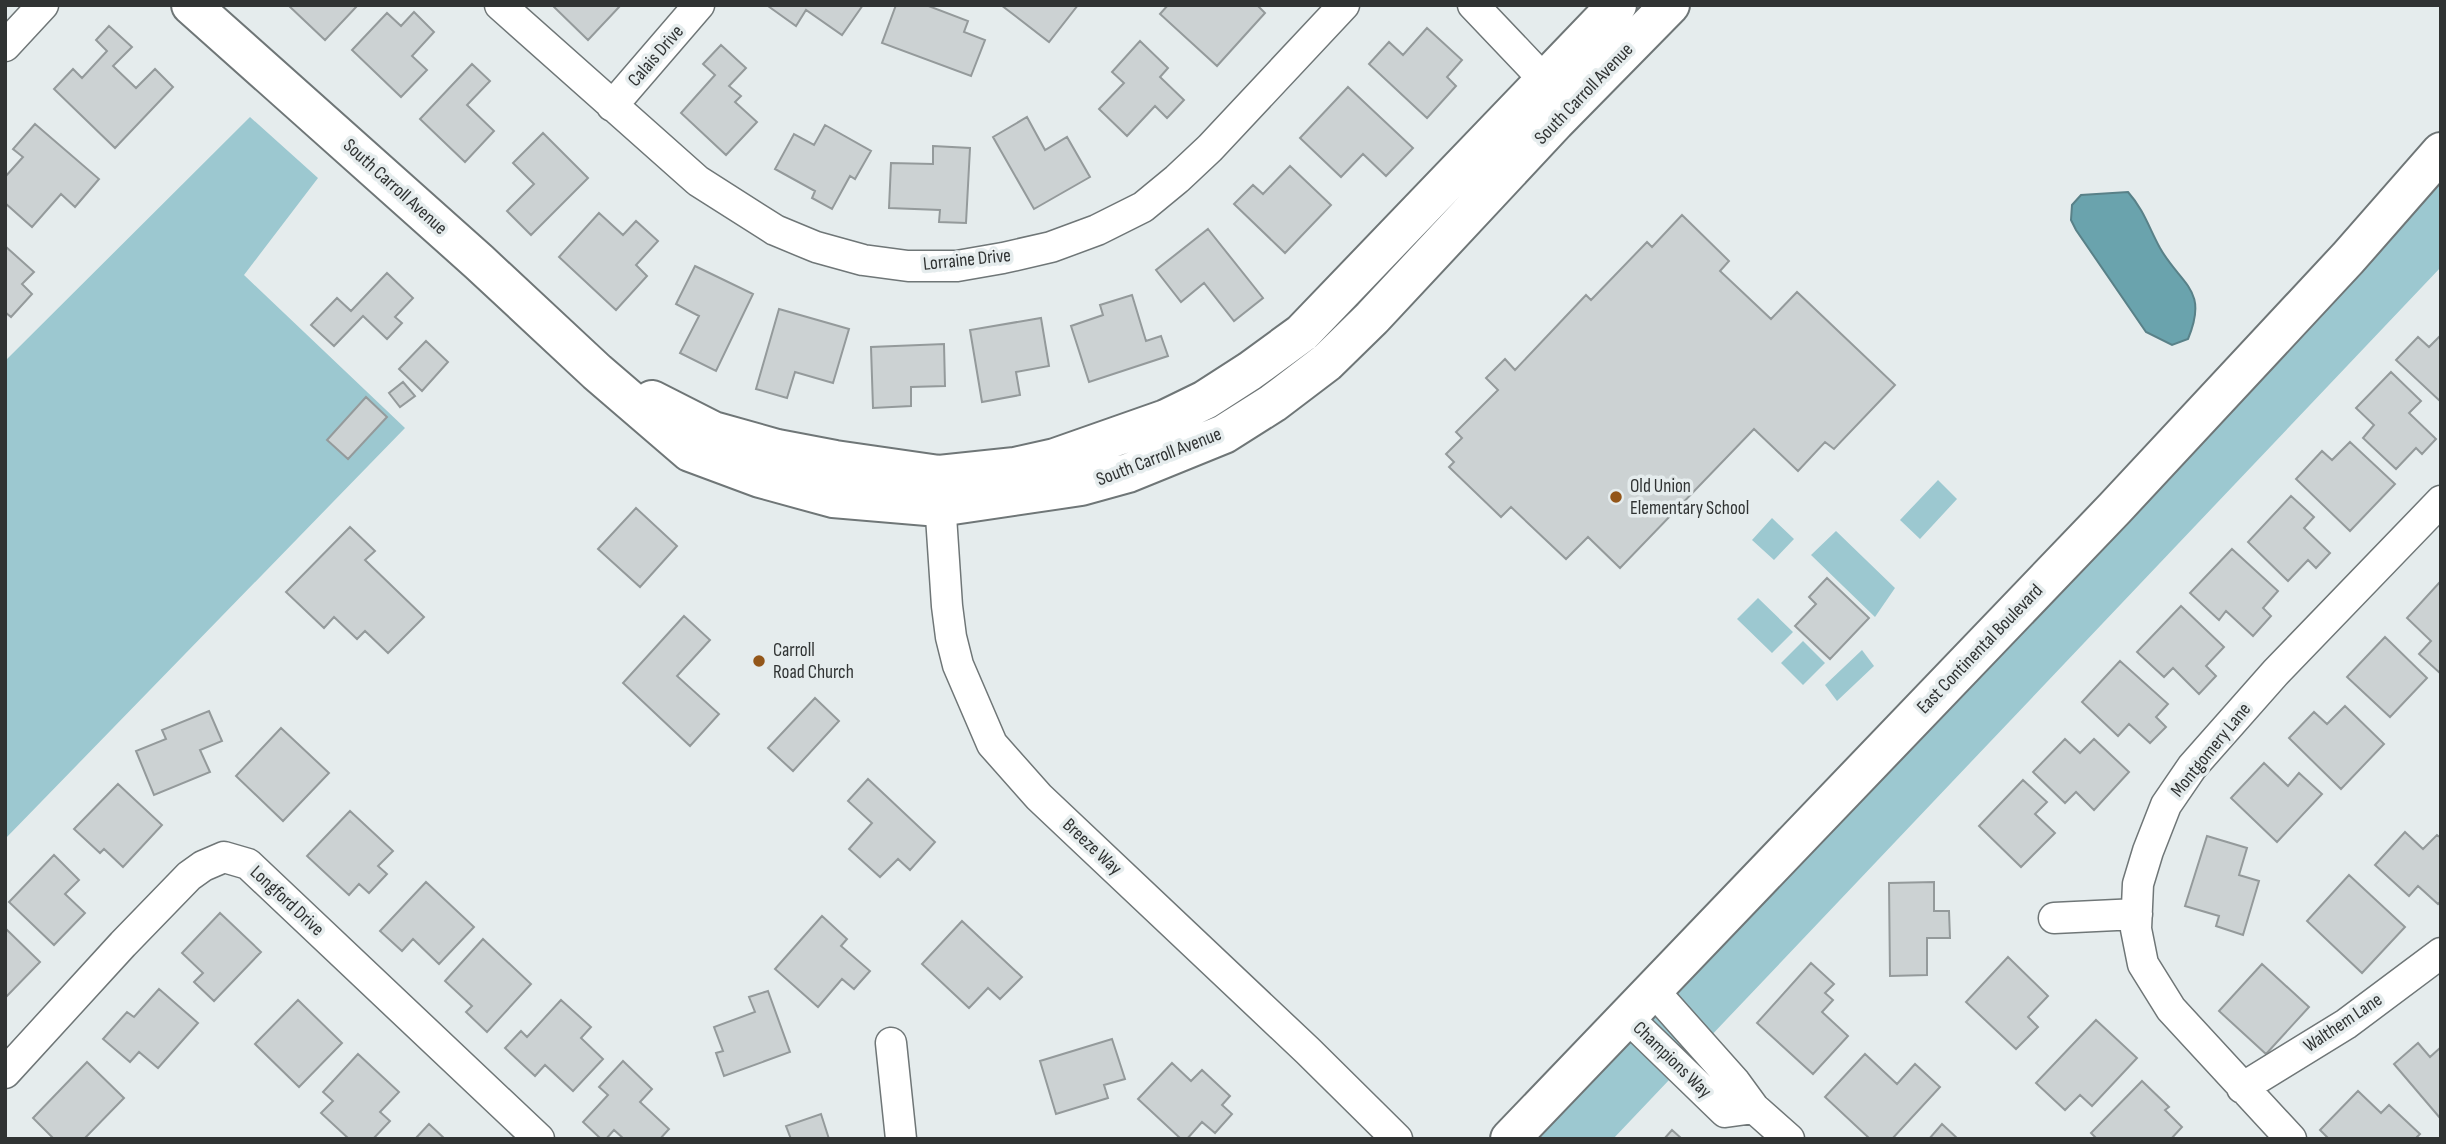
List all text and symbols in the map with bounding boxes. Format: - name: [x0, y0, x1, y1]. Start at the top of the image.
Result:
- street label: Calais Drive: [623, 21, 689, 91]
- street label: South Carroll Avenue: [1530, 38, 1638, 150]
- street label: South Carroll Avenue: [338, 134, 452, 240]
- street label: Lorraine Drive: [922, 244, 1012, 276]
- street label: South Carroll Avenue: [1093, 423, 1225, 491]
- place label: Old Union Elementary School: [1630, 475, 1749, 520]
- marker: Old Union Elementary School: [1608, 489, 1624, 505]
- street label: East Continental Boulevard: [1912, 579, 2048, 719]
- place label: Carroll Road Church: [773, 639, 854, 684]
- marker: Carroll Road Church: [751, 653, 767, 669]
- street label: Montgomery Lane: [2166, 698, 2256, 802]
- street label: Breeze Way: [1058, 814, 1127, 881]
- street label: Longford Drive: [245, 861, 329, 941]
- street label: Walthem Lane: [2299, 988, 2387, 1058]
- street label: Champions Way: [1628, 1017, 1717, 1104]

